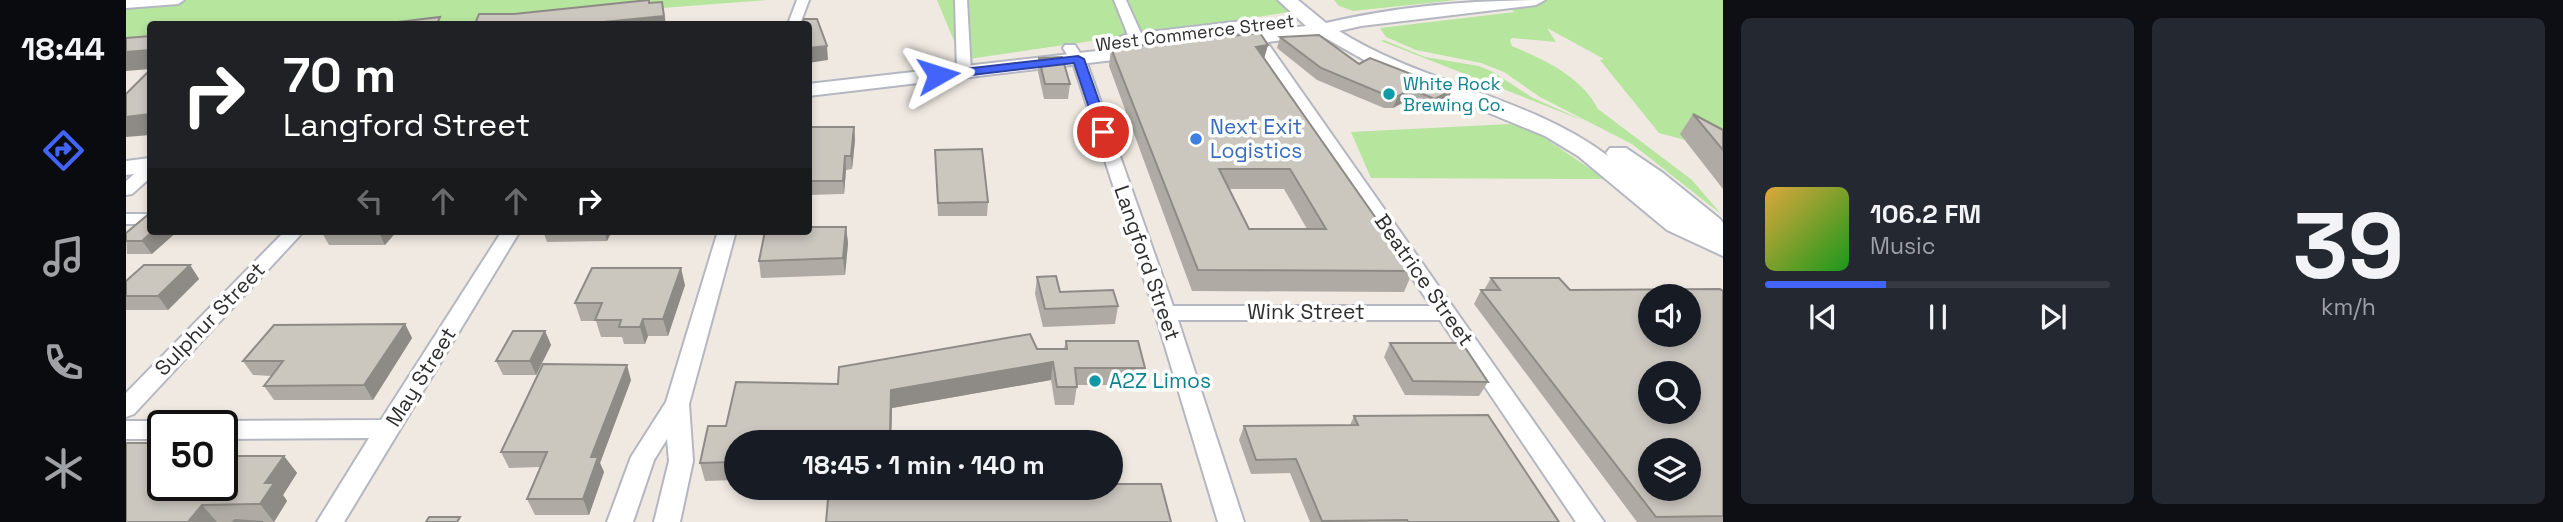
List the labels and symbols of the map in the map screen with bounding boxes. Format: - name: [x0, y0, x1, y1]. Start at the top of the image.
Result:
- street label: West Commerce Street: [1094, 9, 1296, 56]
- position arrow: [901, 38, 975, 112]
- place label: White Rock Brewing Co.: [1403, 72, 1505, 116]
- marker: White Rock Brewing Co.: [1381, 86, 1397, 102]
- pin: [1073, 102, 1133, 162]
- place label: Next Exit Logistics: [1210, 113, 1302, 164]
- marker: Next Exit Logistics: [1188, 131, 1204, 147]
- street label: Langford Street: [1108, 182, 1187, 344]
- street label: Beatrice Street: [1369, 208, 1480, 351]
- street label: Sulphur Street: [149, 256, 271, 381]
- street label: Wink Street: [1247, 298, 1365, 325]
- street label: May Street: [379, 322, 462, 432]
- place label: A2Z Limos: [1109, 367, 1211, 394]
- marker: A2Z Limos: [1087, 373, 1103, 389]
- speed limit sign: 50: [147, 410, 238, 501]

